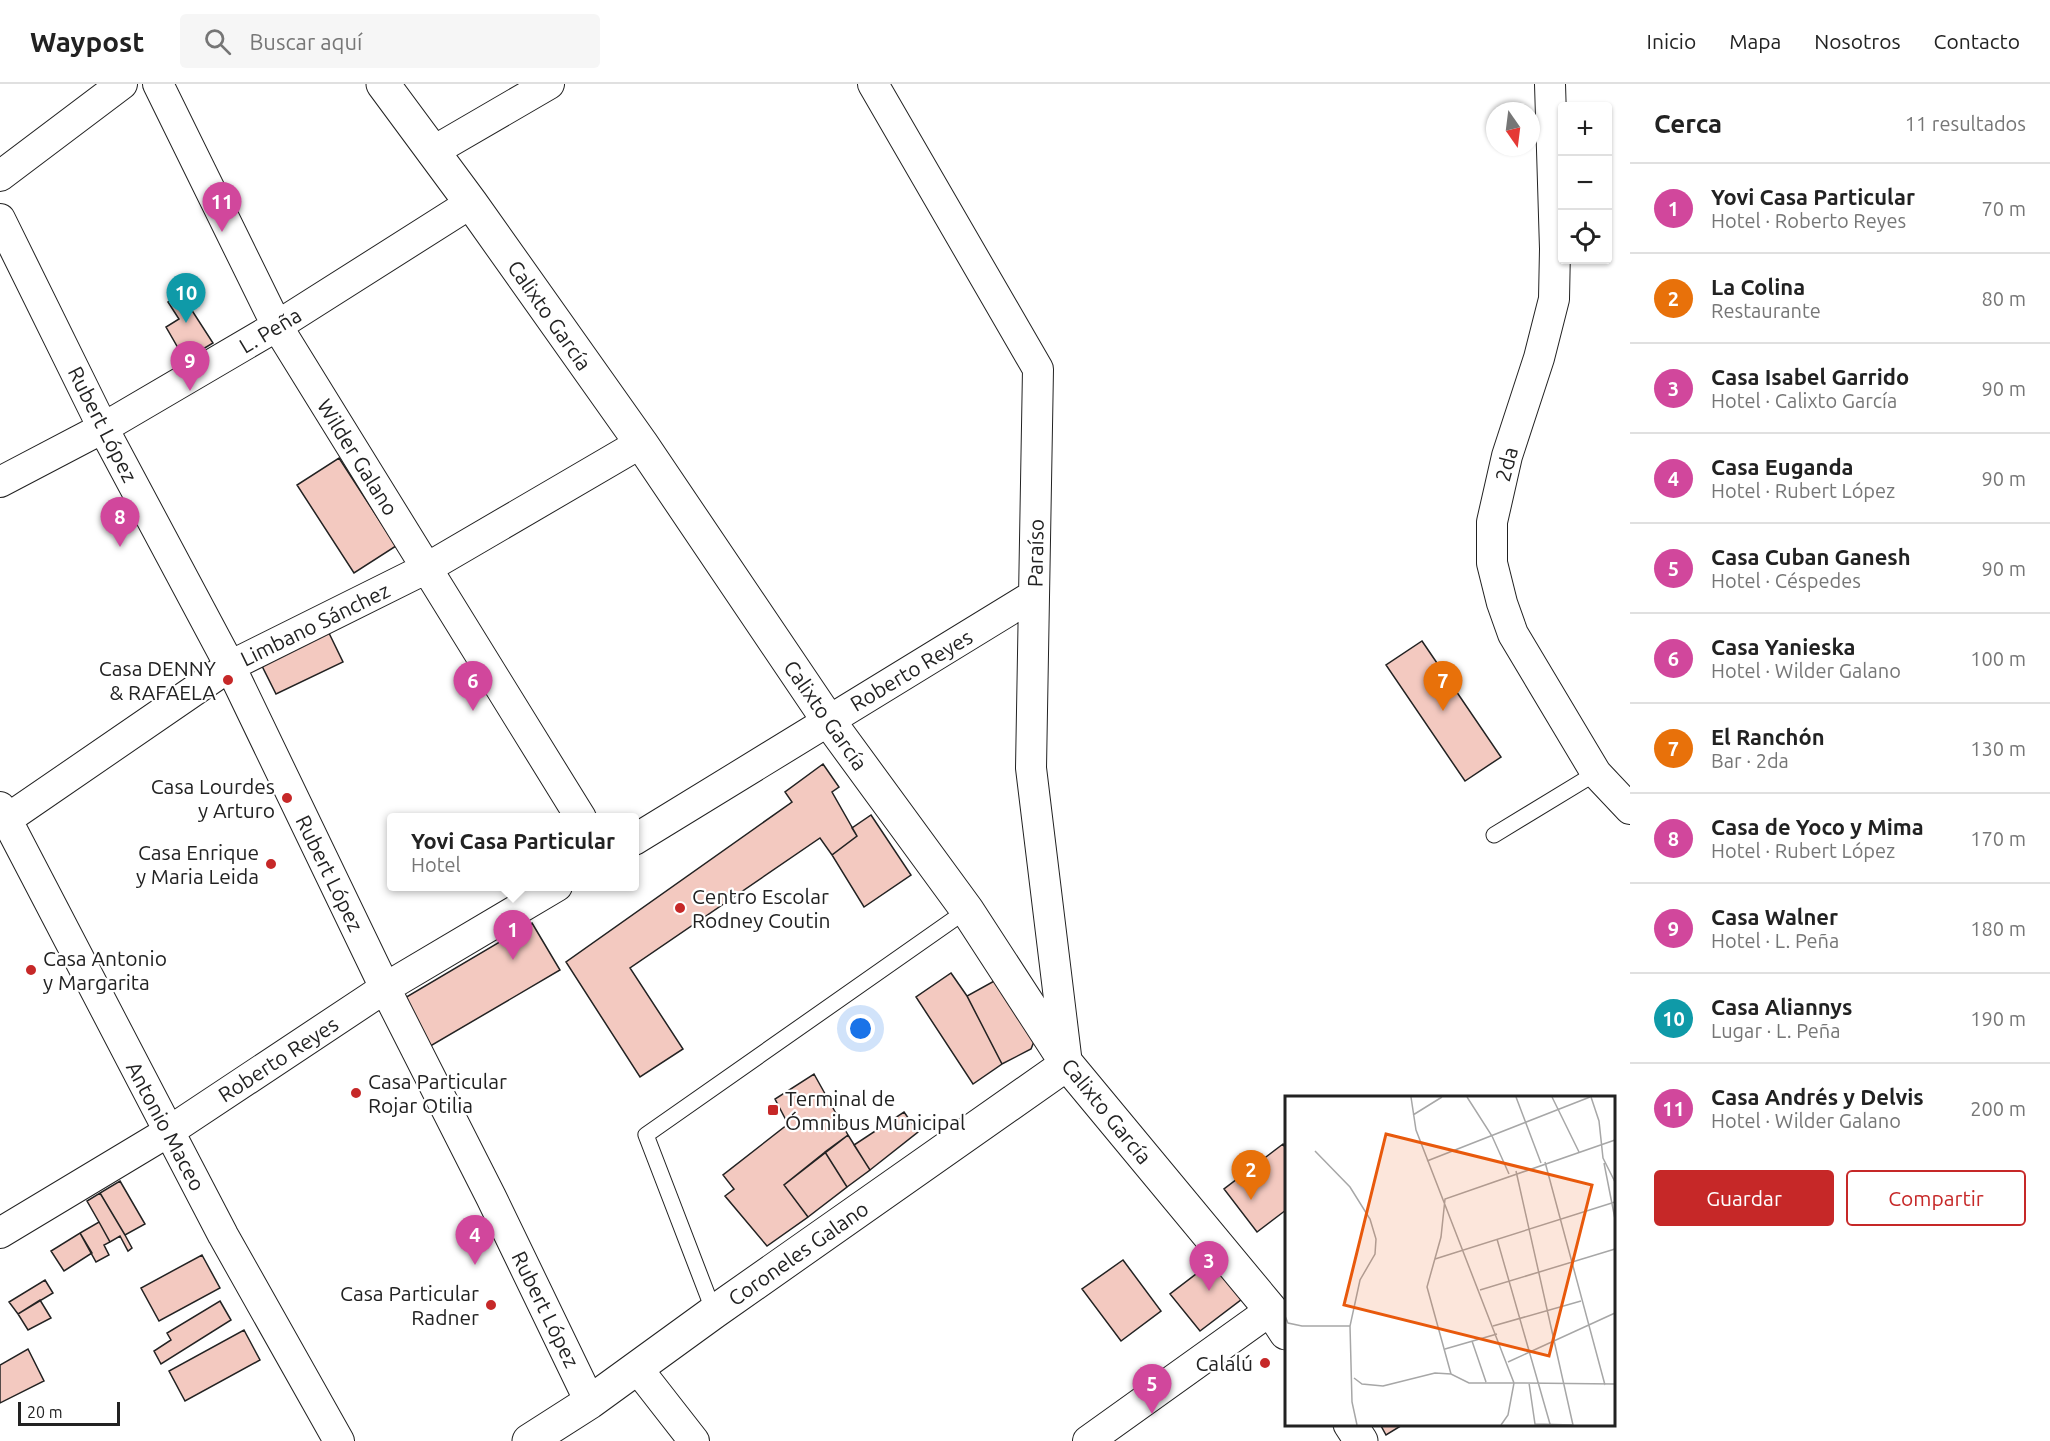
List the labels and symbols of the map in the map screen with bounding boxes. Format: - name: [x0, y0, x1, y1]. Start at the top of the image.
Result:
- north arrow: [1486, 102, 1540, 156]
- pin: 11: [202, 182, 242, 232]
- street label: Calixto García: [503, 255, 597, 375]
- pin: 10: [166, 274, 206, 323]
- street label: L. Peña: [235, 302, 305, 358]
- pin: 9: [170, 342, 210, 391]
- street label: Rubert López: [64, 362, 142, 486]
- street label: Wilder Galano: [313, 394, 403, 520]
- street label: 2da: [1490, 444, 1522, 484]
- pin: 8: [100, 498, 140, 547]
- street label: Paraíso: [1022, 519, 1048, 587]
- street label: Limbano Sánchez: [237, 578, 393, 670]
- street label: Roberto Reyes: [846, 624, 976, 716]
- street label: Calixto García: [779, 655, 873, 775]
- place label: Casa DENNY & RAFAELA: [99, 656, 216, 704]
- pin: 6: [454, 662, 492, 711]
- pin: 7: [1424, 662, 1462, 711]
- marker: Casa DENNY & RAFAELA: [221, 673, 235, 687]
- place label: Casa Lourdes y Arturo: [151, 774, 275, 822]
- marker: Casa Lourdes y Arturo: [280, 791, 294, 805]
- street label: Rubert López: [291, 811, 369, 935]
- place label: Casa Enrique y Maria Leida: [136, 840, 259, 888]
- marker: Casa Enrique y Maria Leida: [264, 857, 278, 871]
- place label: Centro Escolar Rodney Coutin: [692, 884, 831, 932]
- marker: Centro Escolar Rodney Coutin: [673, 901, 687, 915]
- pin: 1: [494, 910, 532, 960]
- place label: Casa Antonio y Margarita: [43, 946, 167, 994]
- marker: Casa Antonio y Margarita: [24, 963, 38, 977]
- street label: Roberto Reyes: [214, 1011, 342, 1107]
- your location: [846, 1014, 875, 1043]
- street label: Calixto García: [1057, 1054, 1157, 1168]
- street label: Antonio Maceo: [122, 1057, 210, 1195]
- place label: Casa Particular Rojar Otilia: [368, 1069, 507, 1117]
- marker: Casa Particular Rojar Otilia: [349, 1086, 363, 1100]
- place label: Terminal de Ómnibus Municipal: [785, 1086, 966, 1134]
- inset map: [1285, 1096, 1615, 1426]
- marker: Terminal de Ómnibus Municipal: [766, 1103, 780, 1117]
- pin: 2: [1232, 1150, 1270, 1200]
- street label: Coroneles Galano: [723, 1196, 873, 1310]
- pin: 4: [456, 1216, 494, 1265]
- pin: 3: [1190, 1242, 1228, 1291]
- street label: Rubert López: [507, 1247, 585, 1371]
- place label: Casa Particular Radner: [340, 1281, 479, 1329]
- marker: Casa Particular Radner: [484, 1298, 498, 1312]
- place label: Calalú: [1195, 1351, 1253, 1375]
- marker: Calalú: [1258, 1356, 1272, 1370]
- pin: 5: [1132, 1364, 1172, 1414]
- scale bar: [18, 1399, 120, 1426]

